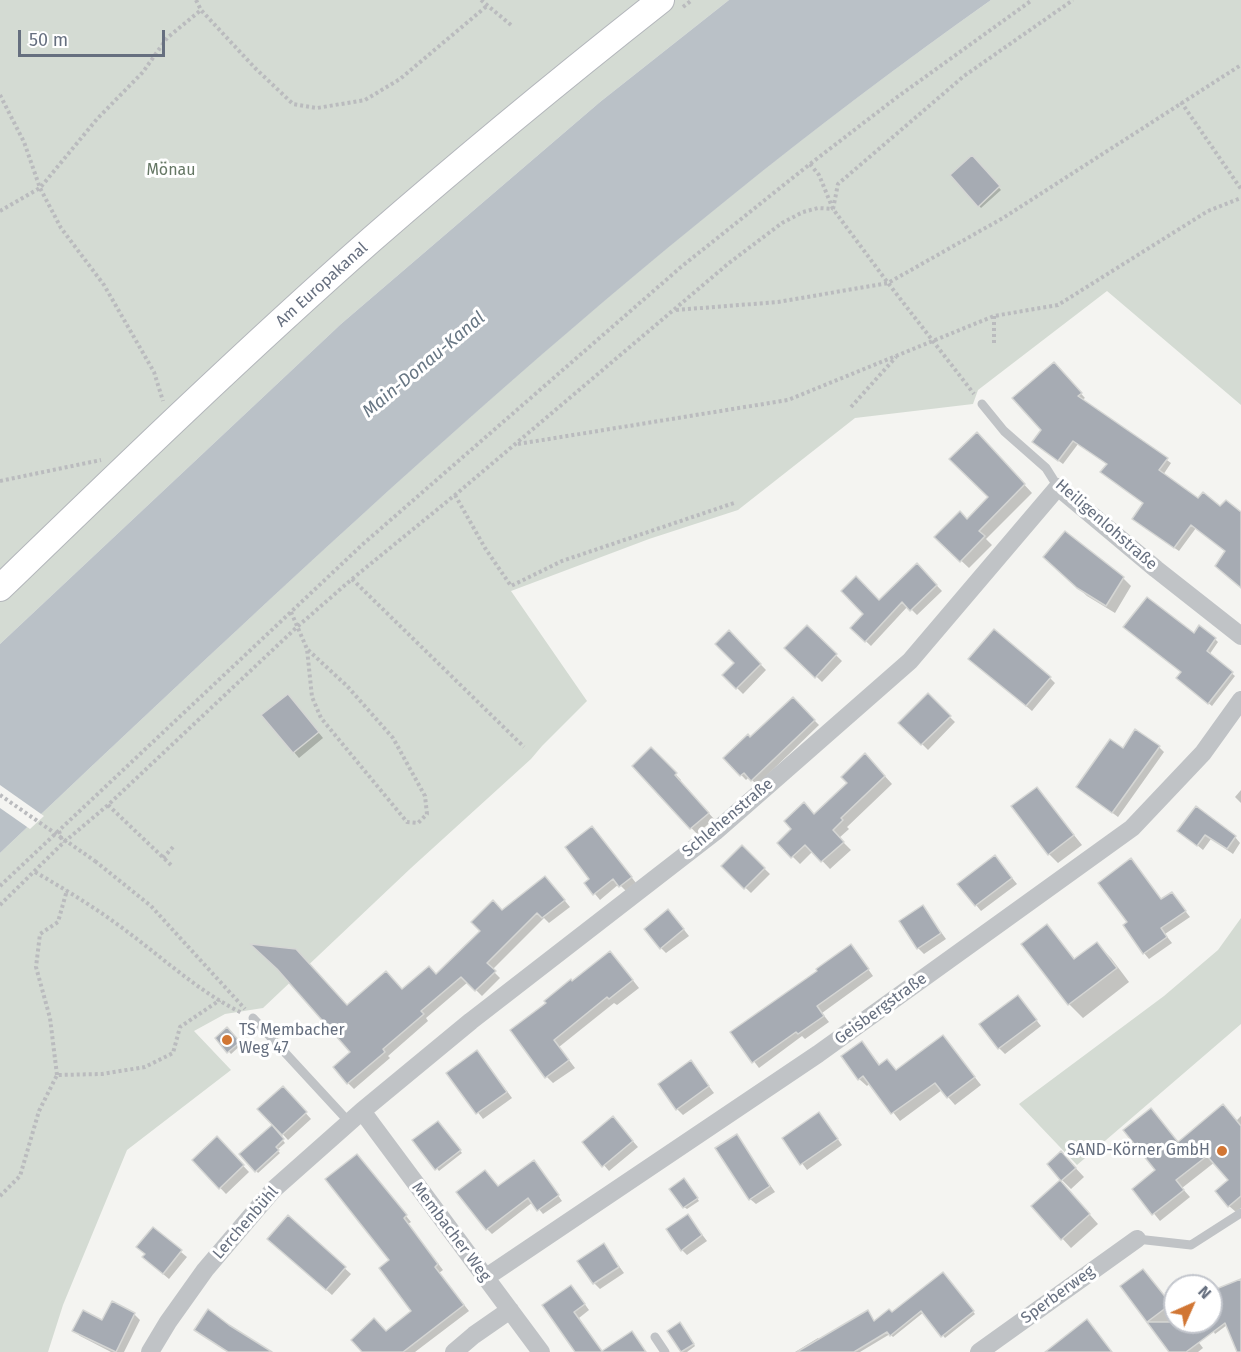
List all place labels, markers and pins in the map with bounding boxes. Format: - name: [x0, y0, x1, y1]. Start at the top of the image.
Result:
- place label: TS Membacher Weg 47: [239, 1021, 345, 1059]
- marker: TS Membacher Weg 47: [220, 1033, 234, 1047]
- place label: SAND-Körner GmbH: [1067, 1141, 1210, 1161]
- marker: SAND-Körner GmbH: [1215, 1144, 1229, 1158]

